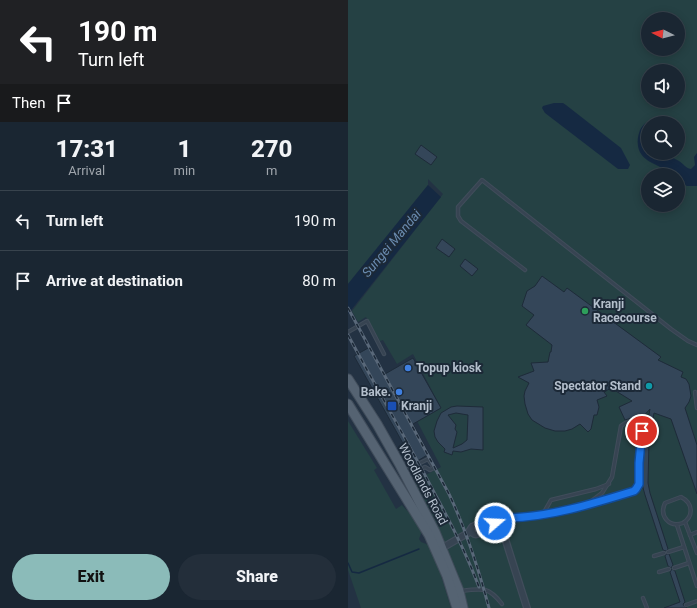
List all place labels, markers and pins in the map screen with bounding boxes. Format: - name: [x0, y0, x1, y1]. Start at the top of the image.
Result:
- place label: Kranji Racecourse: [593, 297, 657, 325]
- marker: Kranji Racecourse: [580, 306, 590, 316]
- place label: Topup kiosk: [416, 361, 482, 375]
- marker: Topup kiosk: [403, 363, 413, 373]
- place label: Spectator Stand: [554, 379, 641, 393]
- marker: Spectator Stand: [644, 381, 654, 391]
- place label: Bake.: [361, 385, 391, 399]
- marker: Bake.: [394, 387, 404, 397]
- place label: Kranji: [401, 399, 432, 413]
- marker: Kranji: [386, 400, 398, 412]
- pin: [625, 414, 659, 448]

